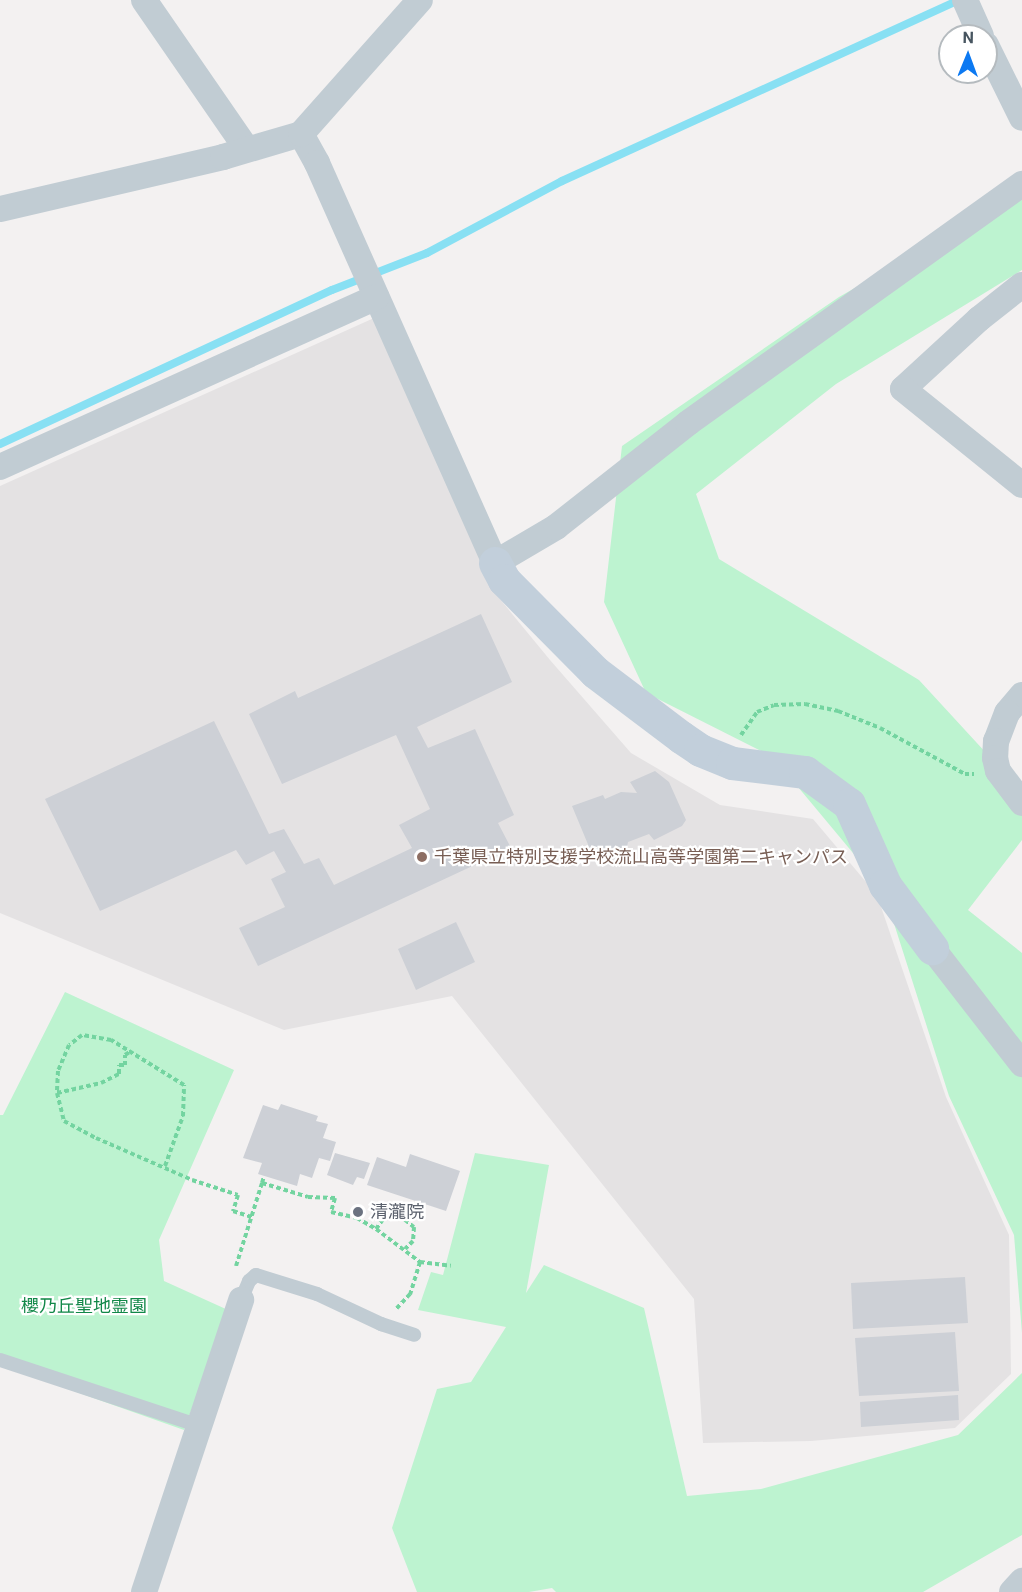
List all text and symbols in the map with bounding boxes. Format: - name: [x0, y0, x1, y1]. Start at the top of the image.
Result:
- north arrow: [938, 24, 998, 84]
- text: N: [962, 28, 974, 47]
- place label: 千葉県立特別支援学校流山高等学園第二キャンパス: [434, 846, 848, 868]
- marker: 千葉県立特別支援学校流山高等学園第二キャンパス: [415, 850, 429, 864]
- place label: 清瀧院: [370, 1201, 424, 1223]
- marker: 清瀧院: [351, 1205, 365, 1219]
- park label: 櫻乃丘聖地霊園: [21, 1295, 147, 1317]

